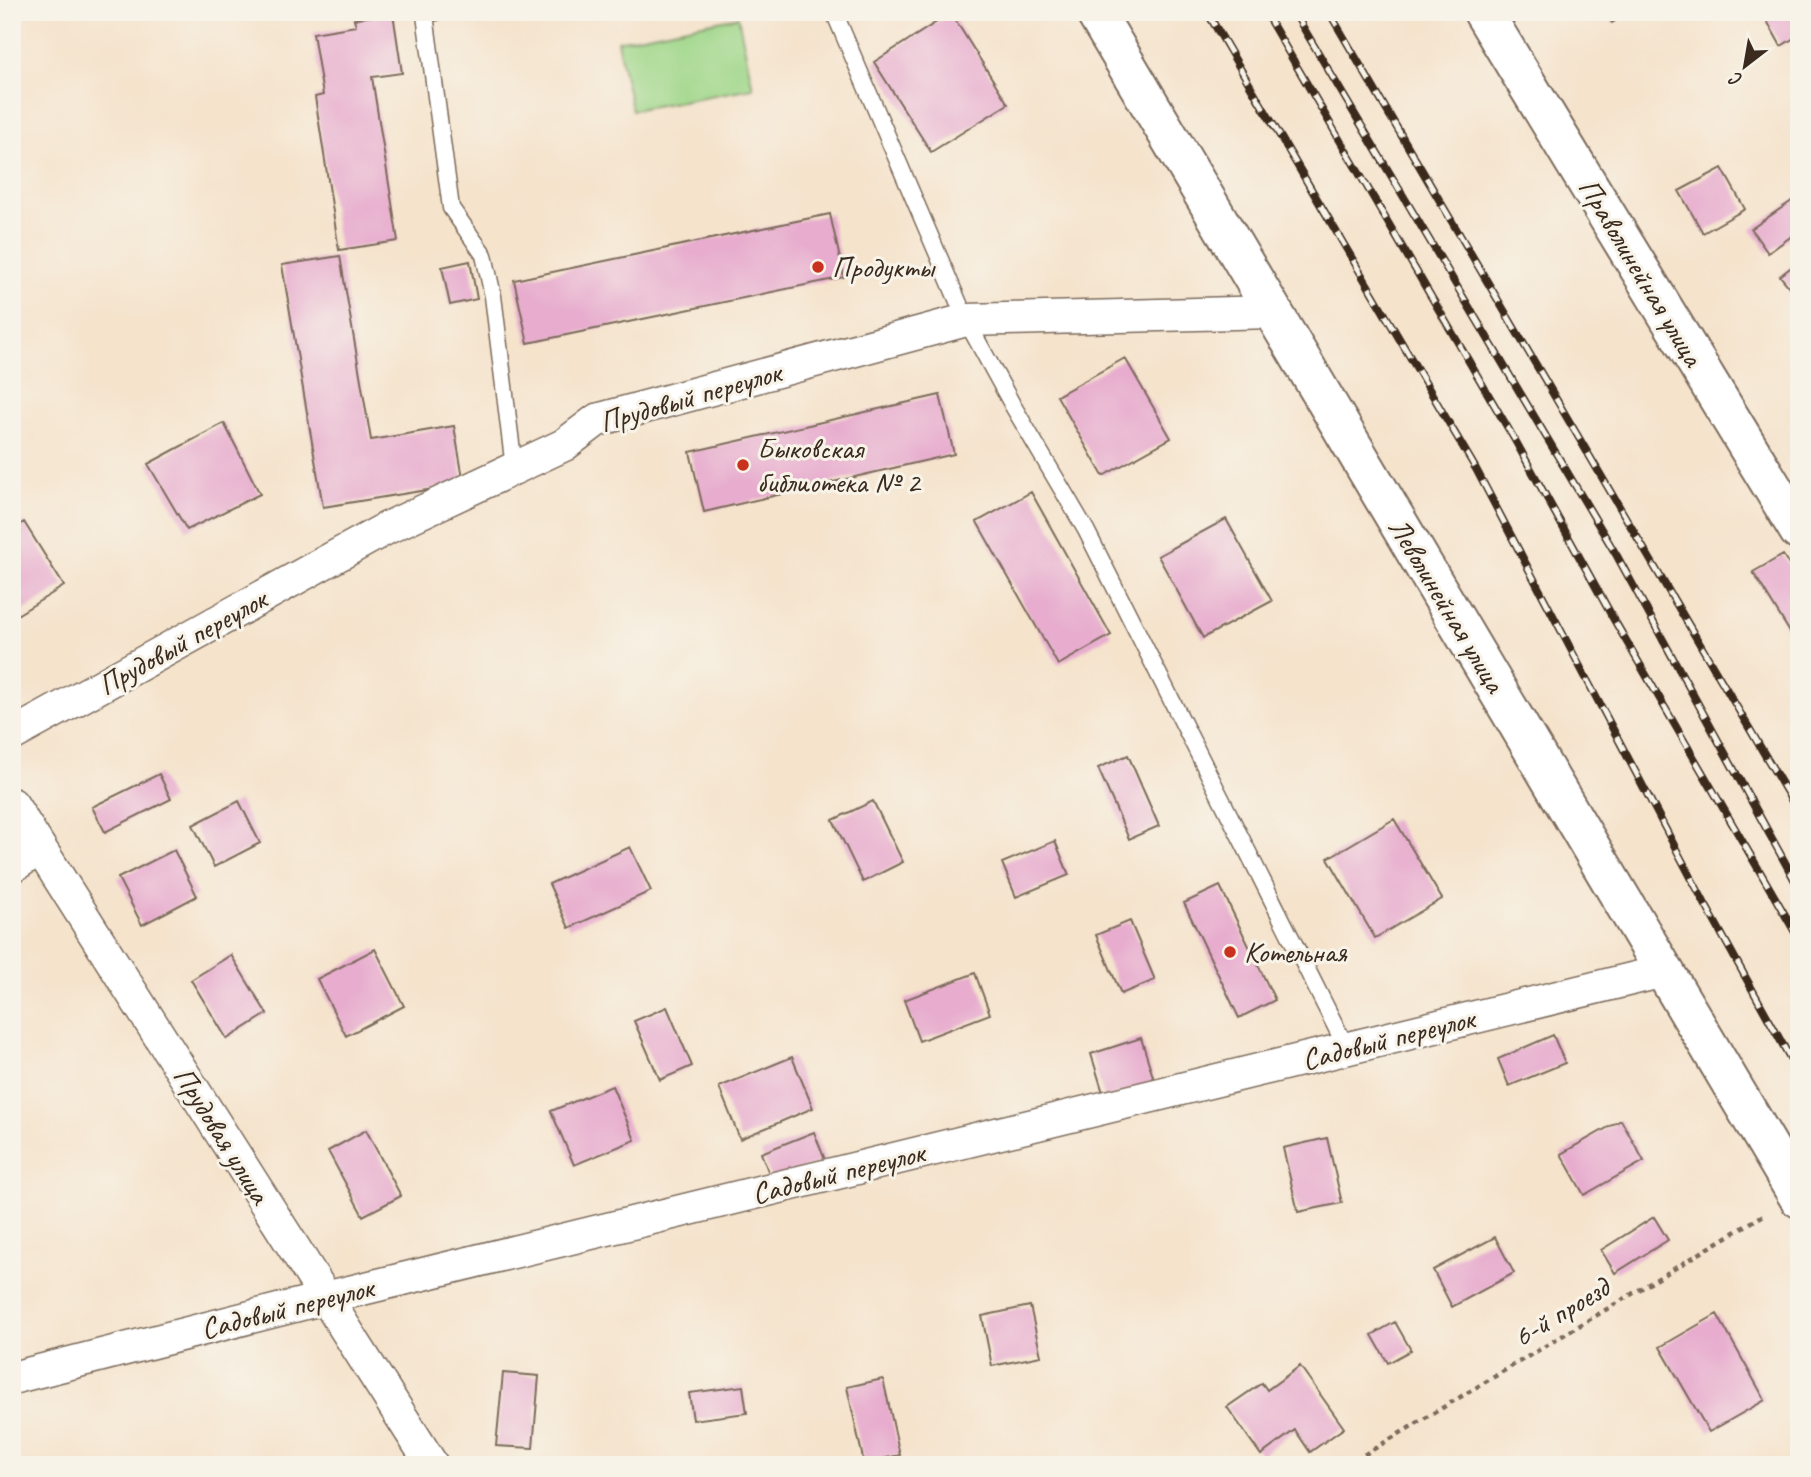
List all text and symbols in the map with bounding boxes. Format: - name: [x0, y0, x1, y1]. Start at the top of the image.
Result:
- north arrow: [1710, 32, 1780, 102]
- text: С: [1724, 66, 1747, 92]
- street label: Праволинейная улица: [1570, 171, 1713, 375]
- place label: Продукты: [832, 248, 936, 286]
- marker: Продукты: [810, 259, 826, 275]
- street label: Прудовый переулок: [595, 352, 788, 441]
- place label: Быковская библиотека № 2: [757, 429, 922, 501]
- marker: Быковская библиотека № 2: [735, 457, 751, 473]
- street label: Леволинейная улица: [1380, 511, 1515, 701]
- street label: Прудовый переулок: [91, 579, 275, 704]
- place label: Котельная: [1244, 933, 1348, 971]
- marker: Котельная: [1222, 944, 1238, 960]
- street label: Садовый переулок: [1298, 999, 1481, 1079]
- street label: Прудовая улица: [165, 1059, 280, 1212]
- street label: Садовый переулок: [748, 1133, 931, 1213]
- street label: 6-й проезд: [1506, 1267, 1618, 1355]
- street label: Садовый переулок: [197, 1268, 380, 1348]

